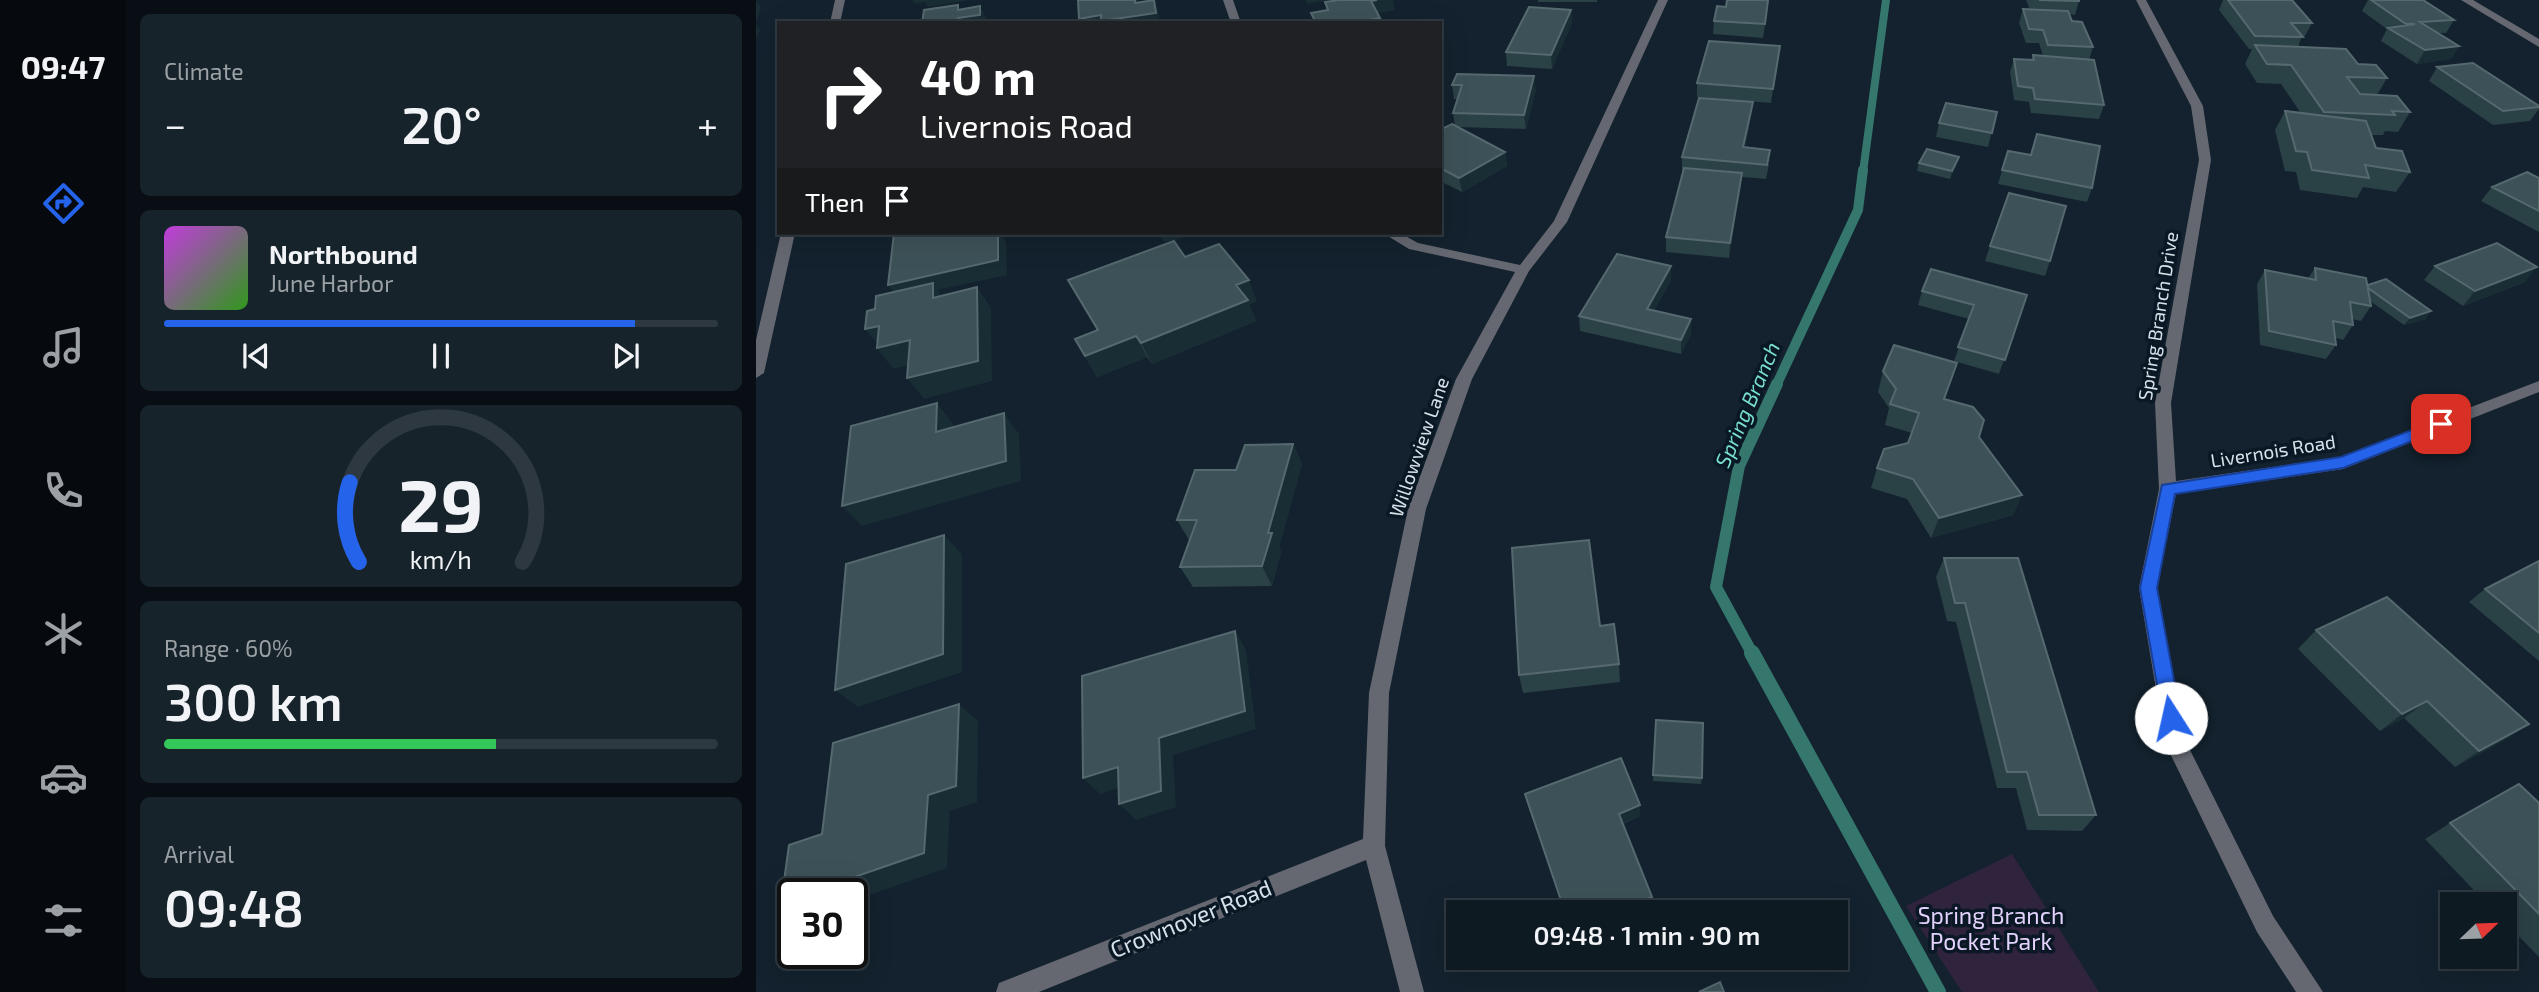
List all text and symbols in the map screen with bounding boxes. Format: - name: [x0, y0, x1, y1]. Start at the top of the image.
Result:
- text: 40 m: [920, 46, 1036, 105]
- text: 09:47: [21, 47, 105, 85]
- icon: right: [805, 49, 896, 140]
- text: Climate: [164, 57, 244, 85]
- text: 20°: [401, 92, 482, 154]
- text: −: [164, 101, 186, 147]
- text: +: [697, 101, 718, 147]
- text: Livernois Road: [920, 106, 1133, 144]
- icon: directions: [39, 179, 88, 228]
- icon: arrive: [878, 182, 916, 220]
- text: Then: [805, 186, 864, 217]
- street label: Spring Branch Drive: [2133, 230, 2182, 402]
- text: Northbound: [269, 238, 418, 269]
- text: June Harbor: [269, 269, 393, 297]
- icon: music: [39, 323, 88, 372]
- icon: previous: [237, 337, 275, 375]
- icon: pause: [422, 337, 460, 375]
- icon: next: [607, 337, 645, 375]
- water label: Spring Branch: [1709, 338, 1784, 471]
- street label: Willowview Lane: [1384, 374, 1453, 520]
- pin: [2411, 394, 2471, 454]
- icon: arrive: [2422, 405, 2460, 443]
- street label: Livernois Road: [2209, 429, 2337, 472]
- text: 29: [398, 459, 484, 547]
- icon: phone: [39, 466, 88, 515]
- text: km/h: [410, 544, 472, 574]
- icon: climate: [39, 609, 88, 658]
- text: Range · 60%: [164, 634, 293, 662]
- text: 300 km: [164, 669, 343, 731]
- position arrow: [2134, 681, 2208, 755]
- icon: car: [39, 753, 88, 802]
- text: Arrival: [164, 840, 234, 868]
- street label: Crownover Road: [1106, 873, 1275, 963]
- text: 09:48: [164, 875, 304, 937]
- speed limit sign: 30: [777, 878, 868, 969]
- north arrow: [2440, 892, 2516, 970]
- map controls: [2440, 892, 2517, 969]
- icon: filters: [39, 896, 88, 945]
- park label: Spring Branch Pocket Park: [1918, 901, 2064, 955]
- text: 09:48 · 1 min · 90 m: [1534, 919, 1760, 950]

